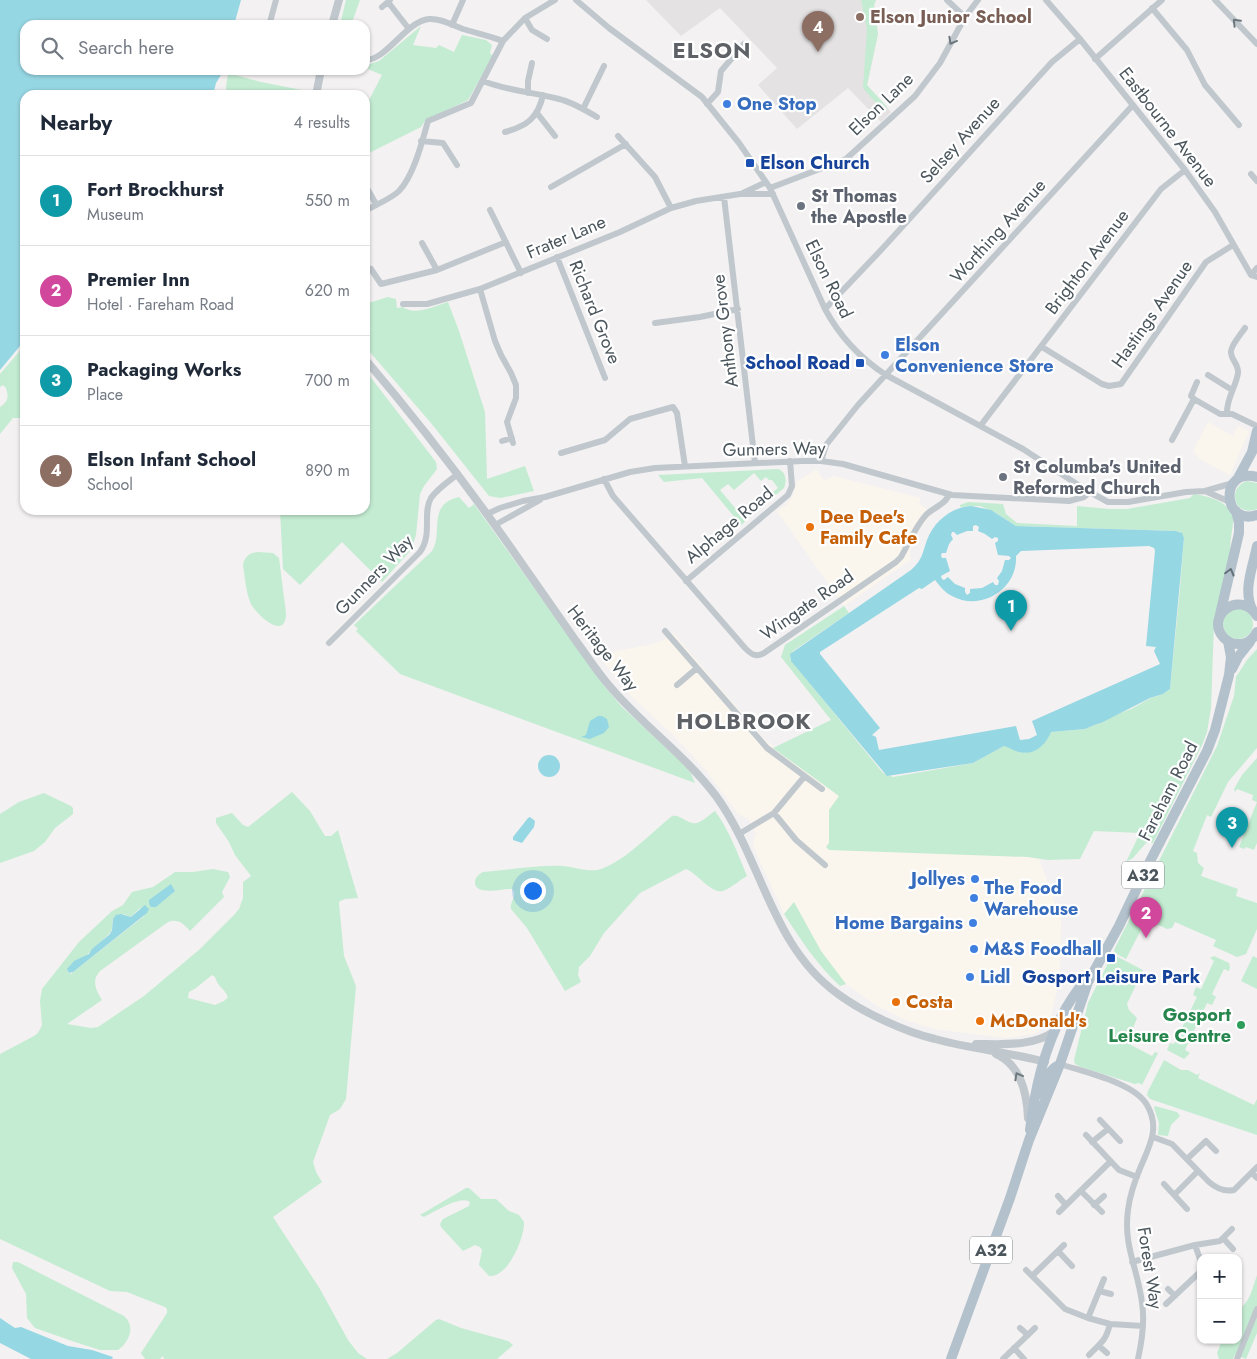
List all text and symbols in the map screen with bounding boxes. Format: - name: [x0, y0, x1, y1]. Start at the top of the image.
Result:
- place label: Elson Junior School: [870, 4, 1032, 30]
- pin: 4: [802, 11, 834, 52]
- marker: Elson Junior School: [854, 11, 866, 23]
- one-way arrow: [1233, 19, 1242, 28]
- search box: [20, 20, 370, 75]
- icon: search: [38, 34, 66, 62]
- text: Search here: [78, 34, 174, 61]
- district label: ELSON: [672, 34, 752, 66]
- one-way arrow: [949, 36, 959, 45]
- street label: Eastbourne Avenue: [1113, 61, 1223, 193]
- street label: Elson Lane: [843, 66, 919, 142]
- place label: One Stop: [737, 91, 817, 117]
- street label: Selsey Avenue: [914, 91, 1006, 189]
- marker: One Stop: [721, 98, 733, 110]
- text: Nearby: [40, 108, 112, 138]
- text: 4 results: [294, 111, 350, 134]
- place label: Elson Church: [760, 150, 870, 176]
- marker: Elson Church: [744, 157, 756, 169]
- street label: Worthing Avenue: [944, 173, 1052, 289]
- text: Fort Brockhurst: [87, 176, 224, 203]
- place label: St Thomas the Apostle: [811, 183, 907, 230]
- text: 1: [52, 189, 60, 212]
- text: 550 m: [305, 189, 350, 212]
- marker: St Thomas the Apostle: [795, 200, 807, 212]
- text: Museum: [87, 203, 144, 226]
- street label: Brighton Avenue: [1039, 204, 1135, 320]
- street label: Frater Lane: [522, 209, 610, 265]
- street label: Elson Road: [799, 235, 859, 323]
- street label: Hastings Avenue: [1105, 255, 1199, 373]
- street label: Richard Grove: [562, 256, 628, 368]
- text: Premier Inn: [87, 266, 190, 293]
- street label: Anthony Grove: [705, 273, 745, 389]
- text: 2: [51, 279, 61, 302]
- text: 620 m: [305, 279, 350, 302]
- text: Hotel · Fareham Road: [87, 293, 234, 316]
- place label: Elson Convenience Store: [895, 332, 1054, 379]
- marker: Elson Convenience Store: [879, 349, 891, 361]
- place label: School Road: [745, 350, 850, 376]
- text: Packaging Works: [87, 356, 242, 383]
- marker: School Road: [854, 357, 866, 369]
- text: 3: [51, 369, 61, 392]
- text: 700 m: [305, 369, 350, 392]
- text: Place: [87, 383, 123, 406]
- street label: Gunners Way: [722, 435, 826, 463]
- text: Elson Infant School: [87, 446, 256, 473]
- place label: St Columba's United Reformed Church: [1013, 454, 1181, 501]
- text: 4: [50, 459, 62, 482]
- text: 890 m: [305, 459, 350, 482]
- marker: St Columba's United Reformed Church: [997, 471, 1009, 483]
- text: School: [87, 473, 133, 496]
- street label: Alphage Road: [679, 480, 779, 570]
- place label: Dee Dee's Family Cafe: [820, 504, 917, 551]
- marker: Dee Dee's Family Cafe: [804, 521, 816, 533]
- street label: Gunners Way: [329, 529, 419, 621]
- street label: Wingate Road: [755, 563, 859, 647]
- one-way arrow: [1225, 568, 1235, 576]
- pin: 1: [995, 590, 1027, 631]
- street label: Heritage Way: [561, 599, 645, 697]
- district label: HOLBROOK: [676, 705, 812, 737]
- street label: Fareham Road: [1132, 737, 1204, 845]
- pin: 3: [1216, 807, 1248, 848]
- road number: A32: [1122, 862, 1164, 888]
- place label: Jollyes: [908, 866, 965, 892]
- marker: Jollyes: [969, 873, 981, 885]
- place label: The Food Warehouse: [984, 875, 1078, 922]
- your location: [520, 878, 546, 904]
- marker: The Food Warehouse: [968, 892, 980, 904]
- pin: 2: [1130, 897, 1162, 938]
- place label: Home Bargains: [835, 910, 963, 936]
- marker: Home Bargains: [967, 917, 979, 929]
- place label: M&S Foodhall: [984, 936, 1102, 962]
- marker: M&S Foodhall: [968, 943, 980, 955]
- marker: Gosport Leisure Park: [1105, 952, 1117, 964]
- place label: Lidl: [980, 964, 1010, 990]
- place label: Gosport Leisure Park: [1022, 964, 1201, 990]
- marker: Lidl: [964, 971, 976, 983]
- place label: Costa: [906, 989, 953, 1015]
- marker: Costa: [890, 996, 902, 1008]
- place label: Gosport Leisure Centre: [1108, 1002, 1231, 1049]
- place label: McDonald's: [990, 1008, 1087, 1034]
- marker: McDonald's: [974, 1015, 986, 1027]
- marker: Gosport Leisure Centre: [1235, 1019, 1247, 1031]
- one-way arrow: [1014, 1073, 1024, 1082]
- street label: Forest Way: [1131, 1225, 1169, 1311]
- road number: A32: [970, 1236, 1012, 1264]
- map controls: [1197, 1254, 1242, 1344]
- button: +: [1197, 1254, 1242, 1299]
- button: −: [1197, 1299, 1242, 1344]

